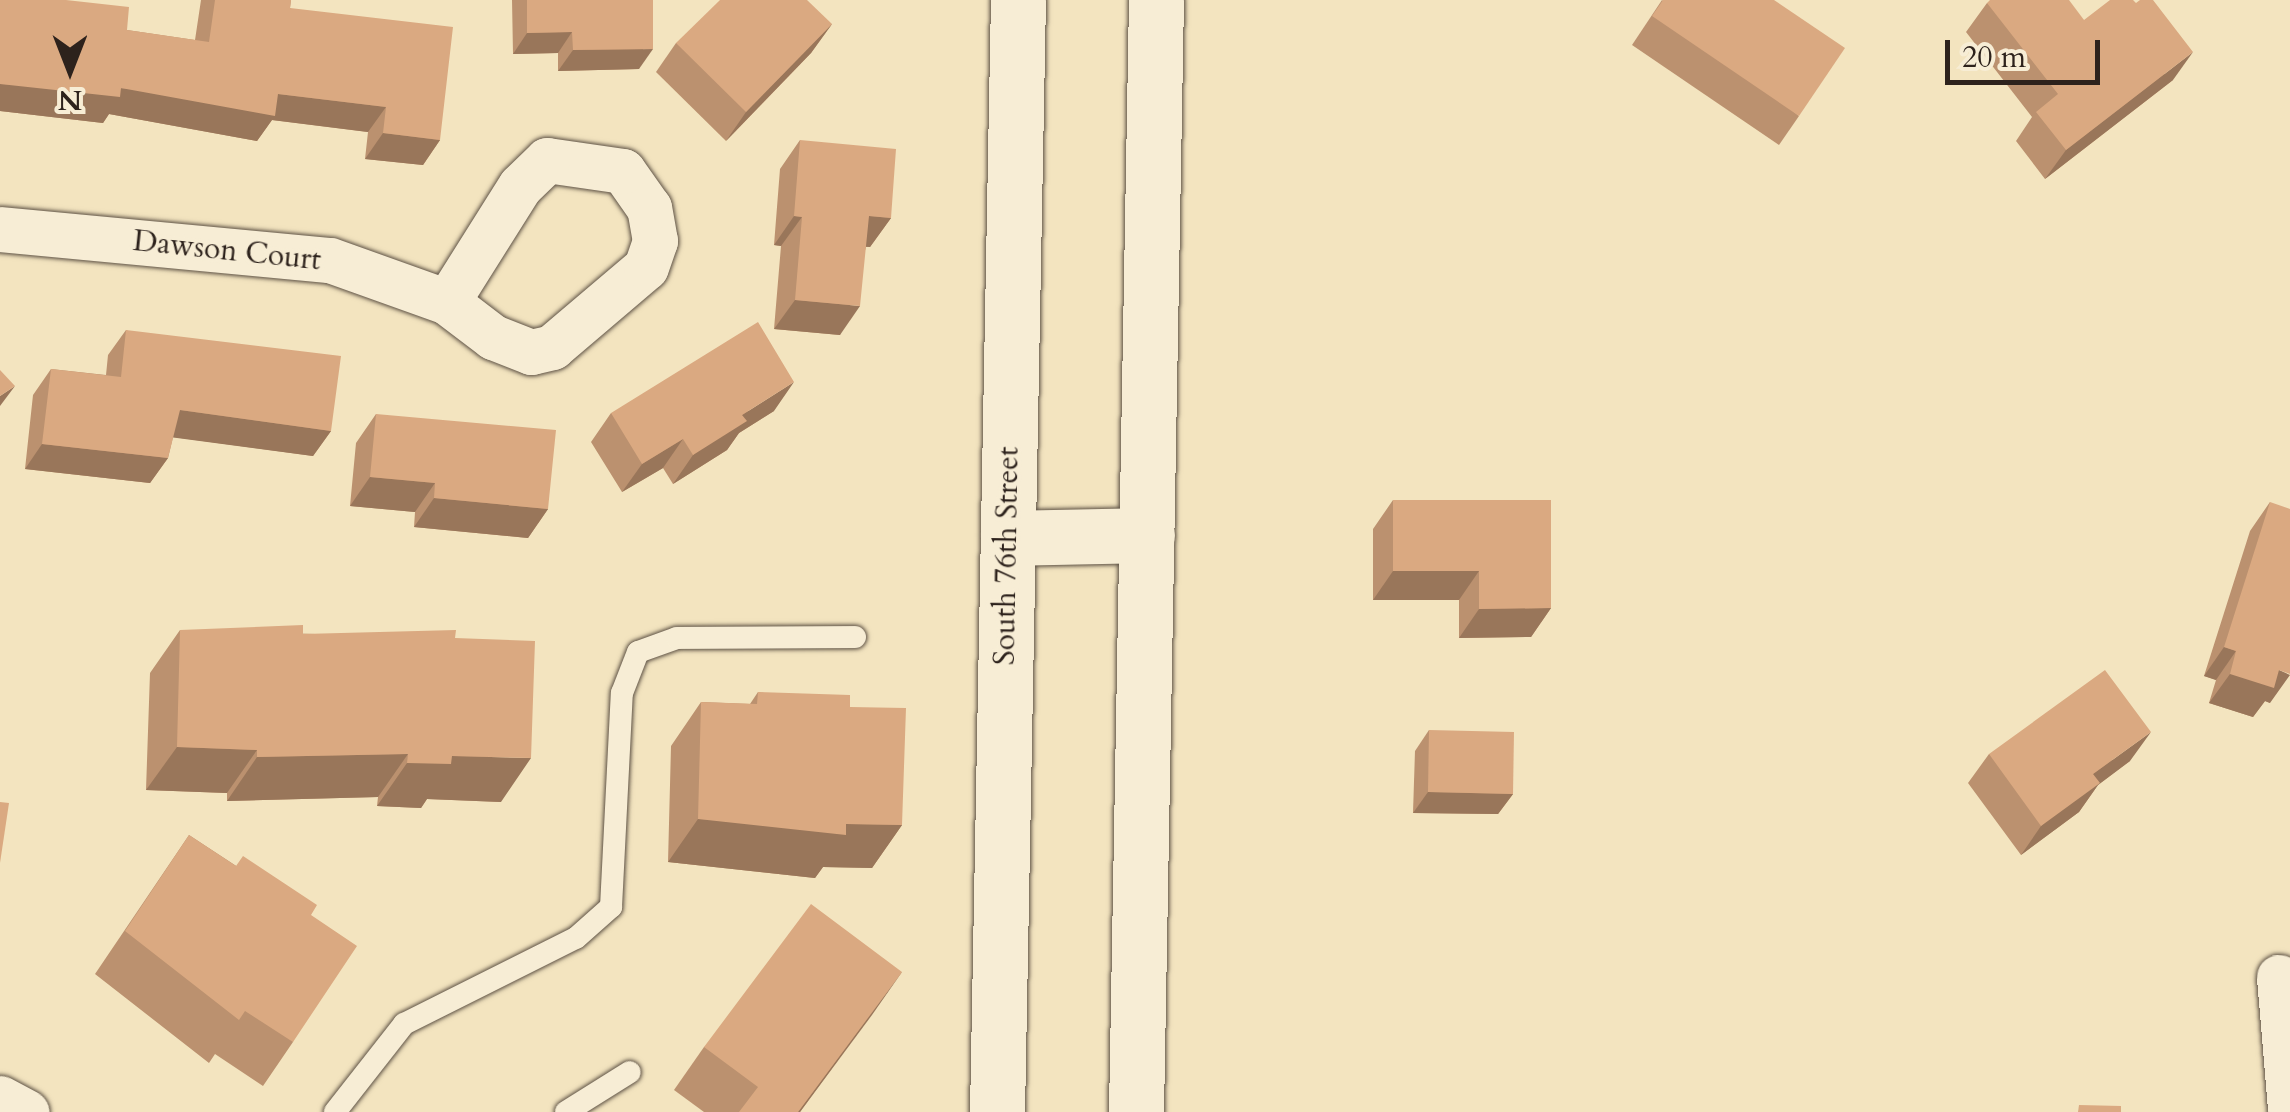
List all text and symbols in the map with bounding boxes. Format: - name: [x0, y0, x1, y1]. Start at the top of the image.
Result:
- north arrow: [20, 20, 120, 120]
- scale bar: [1950, 20, 2105, 82]
- text: 20 m: [1962, 37, 2026, 78]
- text: N: [58, 81, 82, 119]
- street label: Dawson Court: [131, 223, 323, 279]
- street label: South 76th Street: [987, 446, 1027, 666]

